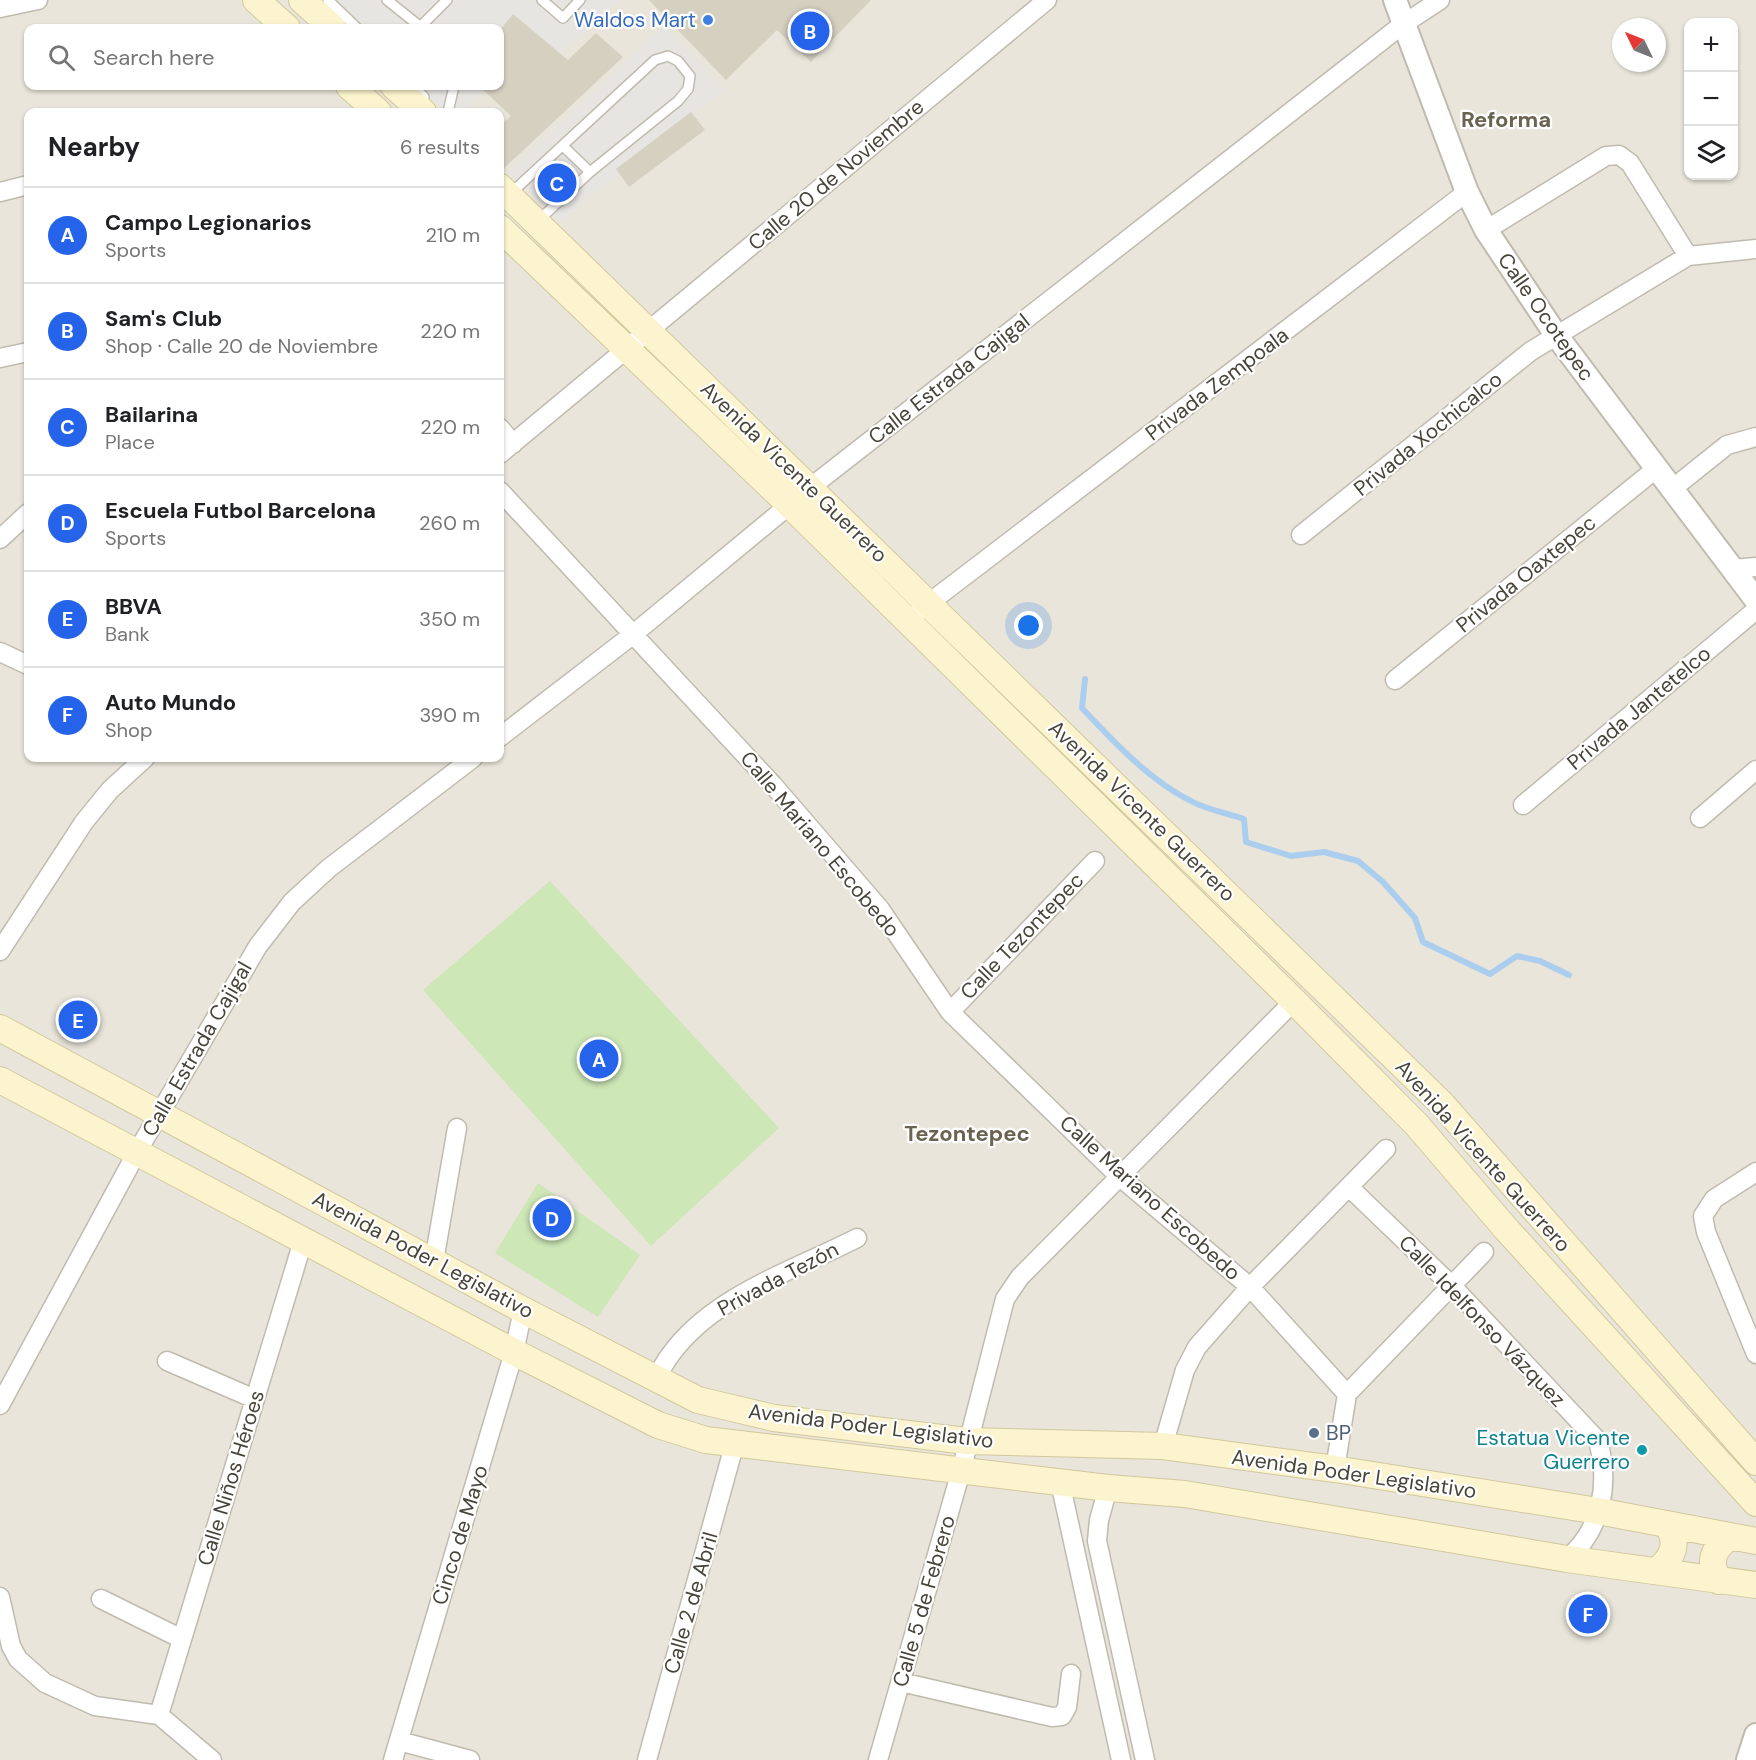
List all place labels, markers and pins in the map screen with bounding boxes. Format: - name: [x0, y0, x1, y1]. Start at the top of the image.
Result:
- place label: Waldos Mart: [574, 6, 696, 34]
- pin: B: [790, 9, 830, 54]
- marker: Waldos Mart: [701, 13, 715, 27]
- pin: C: [538, 160, 576, 206]
- pin: E: [58, 998, 98, 1042]
- pin: A: [580, 1036, 618, 1082]
- pin: D: [532, 1196, 572, 1240]
- place label: BP: [1326, 1419, 1351, 1447]
- place label: Estatua Vicente Guerrero: [1476, 1424, 1630, 1476]
- marker: BP: [1307, 1426, 1321, 1440]
- marker: Estatua Vicente Guerrero: [1635, 1443, 1649, 1457]
- pin: F: [1568, 1592, 1608, 1636]

